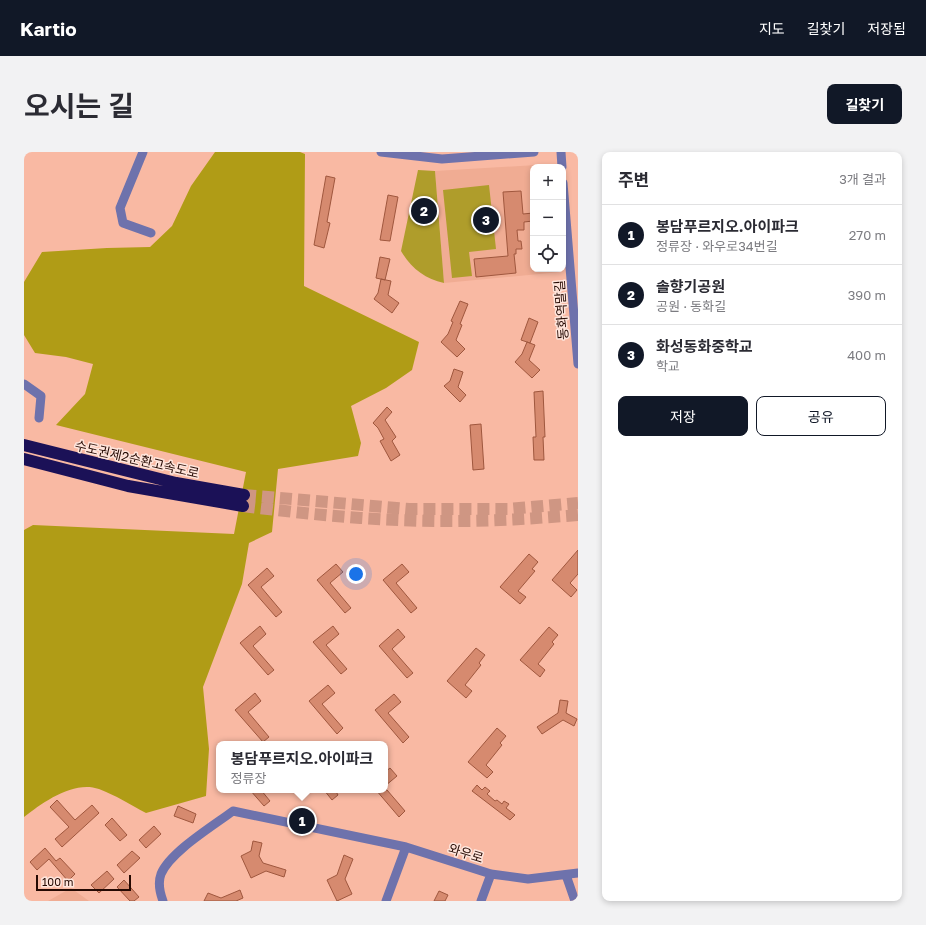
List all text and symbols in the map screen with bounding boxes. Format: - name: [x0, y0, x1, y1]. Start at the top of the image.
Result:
- text: Kartio: [20, 17, 77, 40]
- text: 지도: [759, 20, 785, 37]
- text: 길찾기: [807, 20, 845, 37]
- text: 저장됨: [867, 20, 906, 37]
- button: 길찾기: [827, 84, 902, 124]
- text: 오시는 길: [24, 89, 134, 122]
- map controls: [530, 164, 566, 272]
- button: +: [530, 164, 566, 200]
- text: 주변: [618, 169, 649, 190]
- text: 3개 결과: [839, 171, 886, 187]
- pin: 2: [411, 196, 437, 226]
- button: −: [530, 200, 566, 236]
- pin: 3: [473, 205, 499, 235]
- text: 봉담푸르지오.아이파크: [656, 217, 799, 235]
- text: 1: [628, 227, 634, 243]
- text: 270 m: [849, 227, 886, 243]
- button: locate: [530, 236, 566, 272]
- text: 정류장 · 와우로34번길: [656, 238, 778, 254]
- text: 솔향기공원: [656, 277, 725, 295]
- street label: 동화역말길: [551, 280, 571, 340]
- text: 2: [627, 287, 635, 303]
- text: 390 m: [848, 287, 886, 303]
- text: 공원 · 동화길: [656, 298, 726, 314]
- text: 화성동화중학교: [656, 337, 753, 355]
- text: 3: [627, 347, 635, 363]
- text: 400 m: [847, 347, 886, 363]
- text: 학교: [656, 358, 680, 374]
- button: 저장: [618, 396, 748, 436]
- button: 공유: [756, 396, 886, 436]
- street label: 수도권제2순환고속도로: [73, 437, 201, 481]
- your location: [346, 564, 366, 584]
- popup: [216, 741, 388, 793]
- text: 봉담푸르지오.아이파크: [231, 749, 373, 767]
- text: 정류장: [231, 770, 266, 786]
- pin: 1: [289, 806, 315, 836]
- street label: 와우로: [446, 840, 486, 866]
- scale bar: [36, 873, 131, 892]
- text: 100 m: [42, 875, 73, 888]

